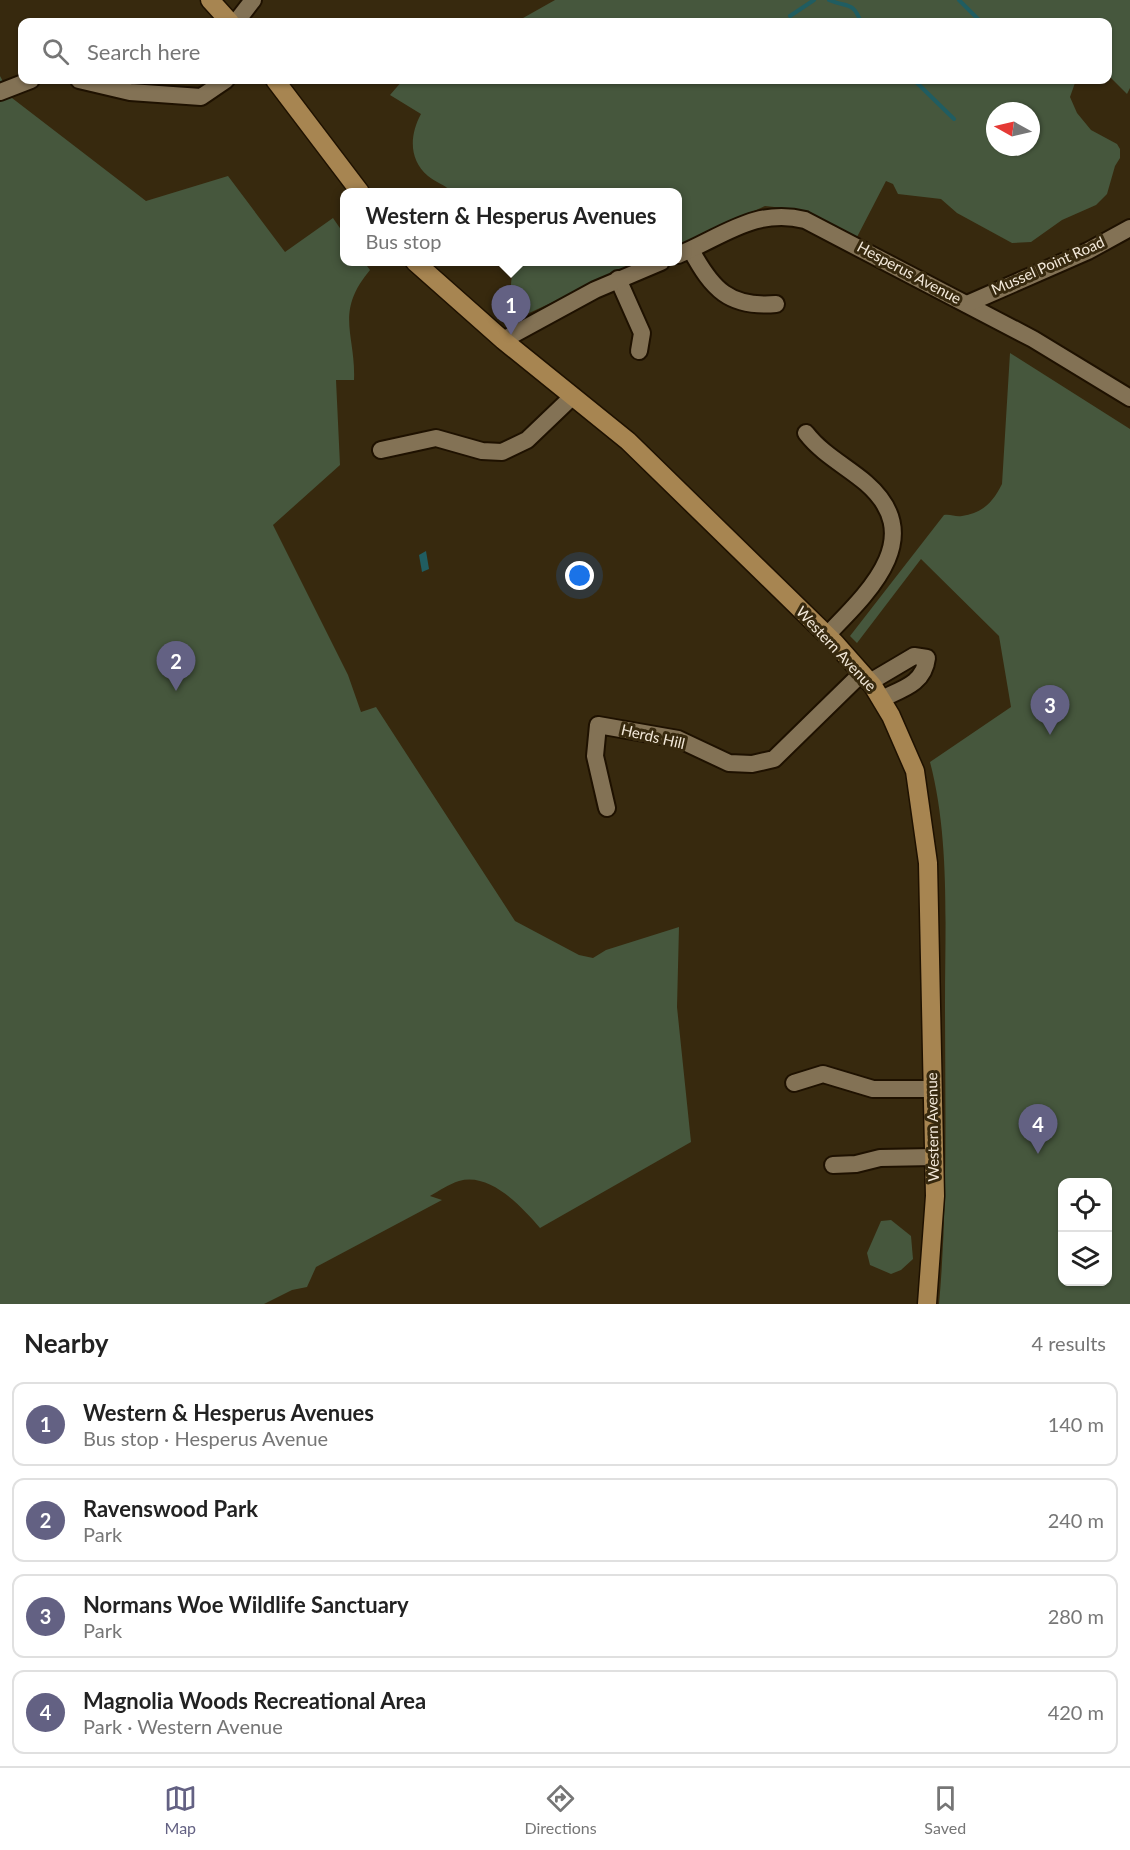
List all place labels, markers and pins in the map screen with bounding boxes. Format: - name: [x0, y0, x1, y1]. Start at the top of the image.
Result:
- pin: 1: [492, 286, 530, 335]
- pin: 2: [156, 642, 195, 691]
- pin: 3: [1030, 686, 1070, 735]
- pin: 4: [1018, 1104, 1058, 1154]

